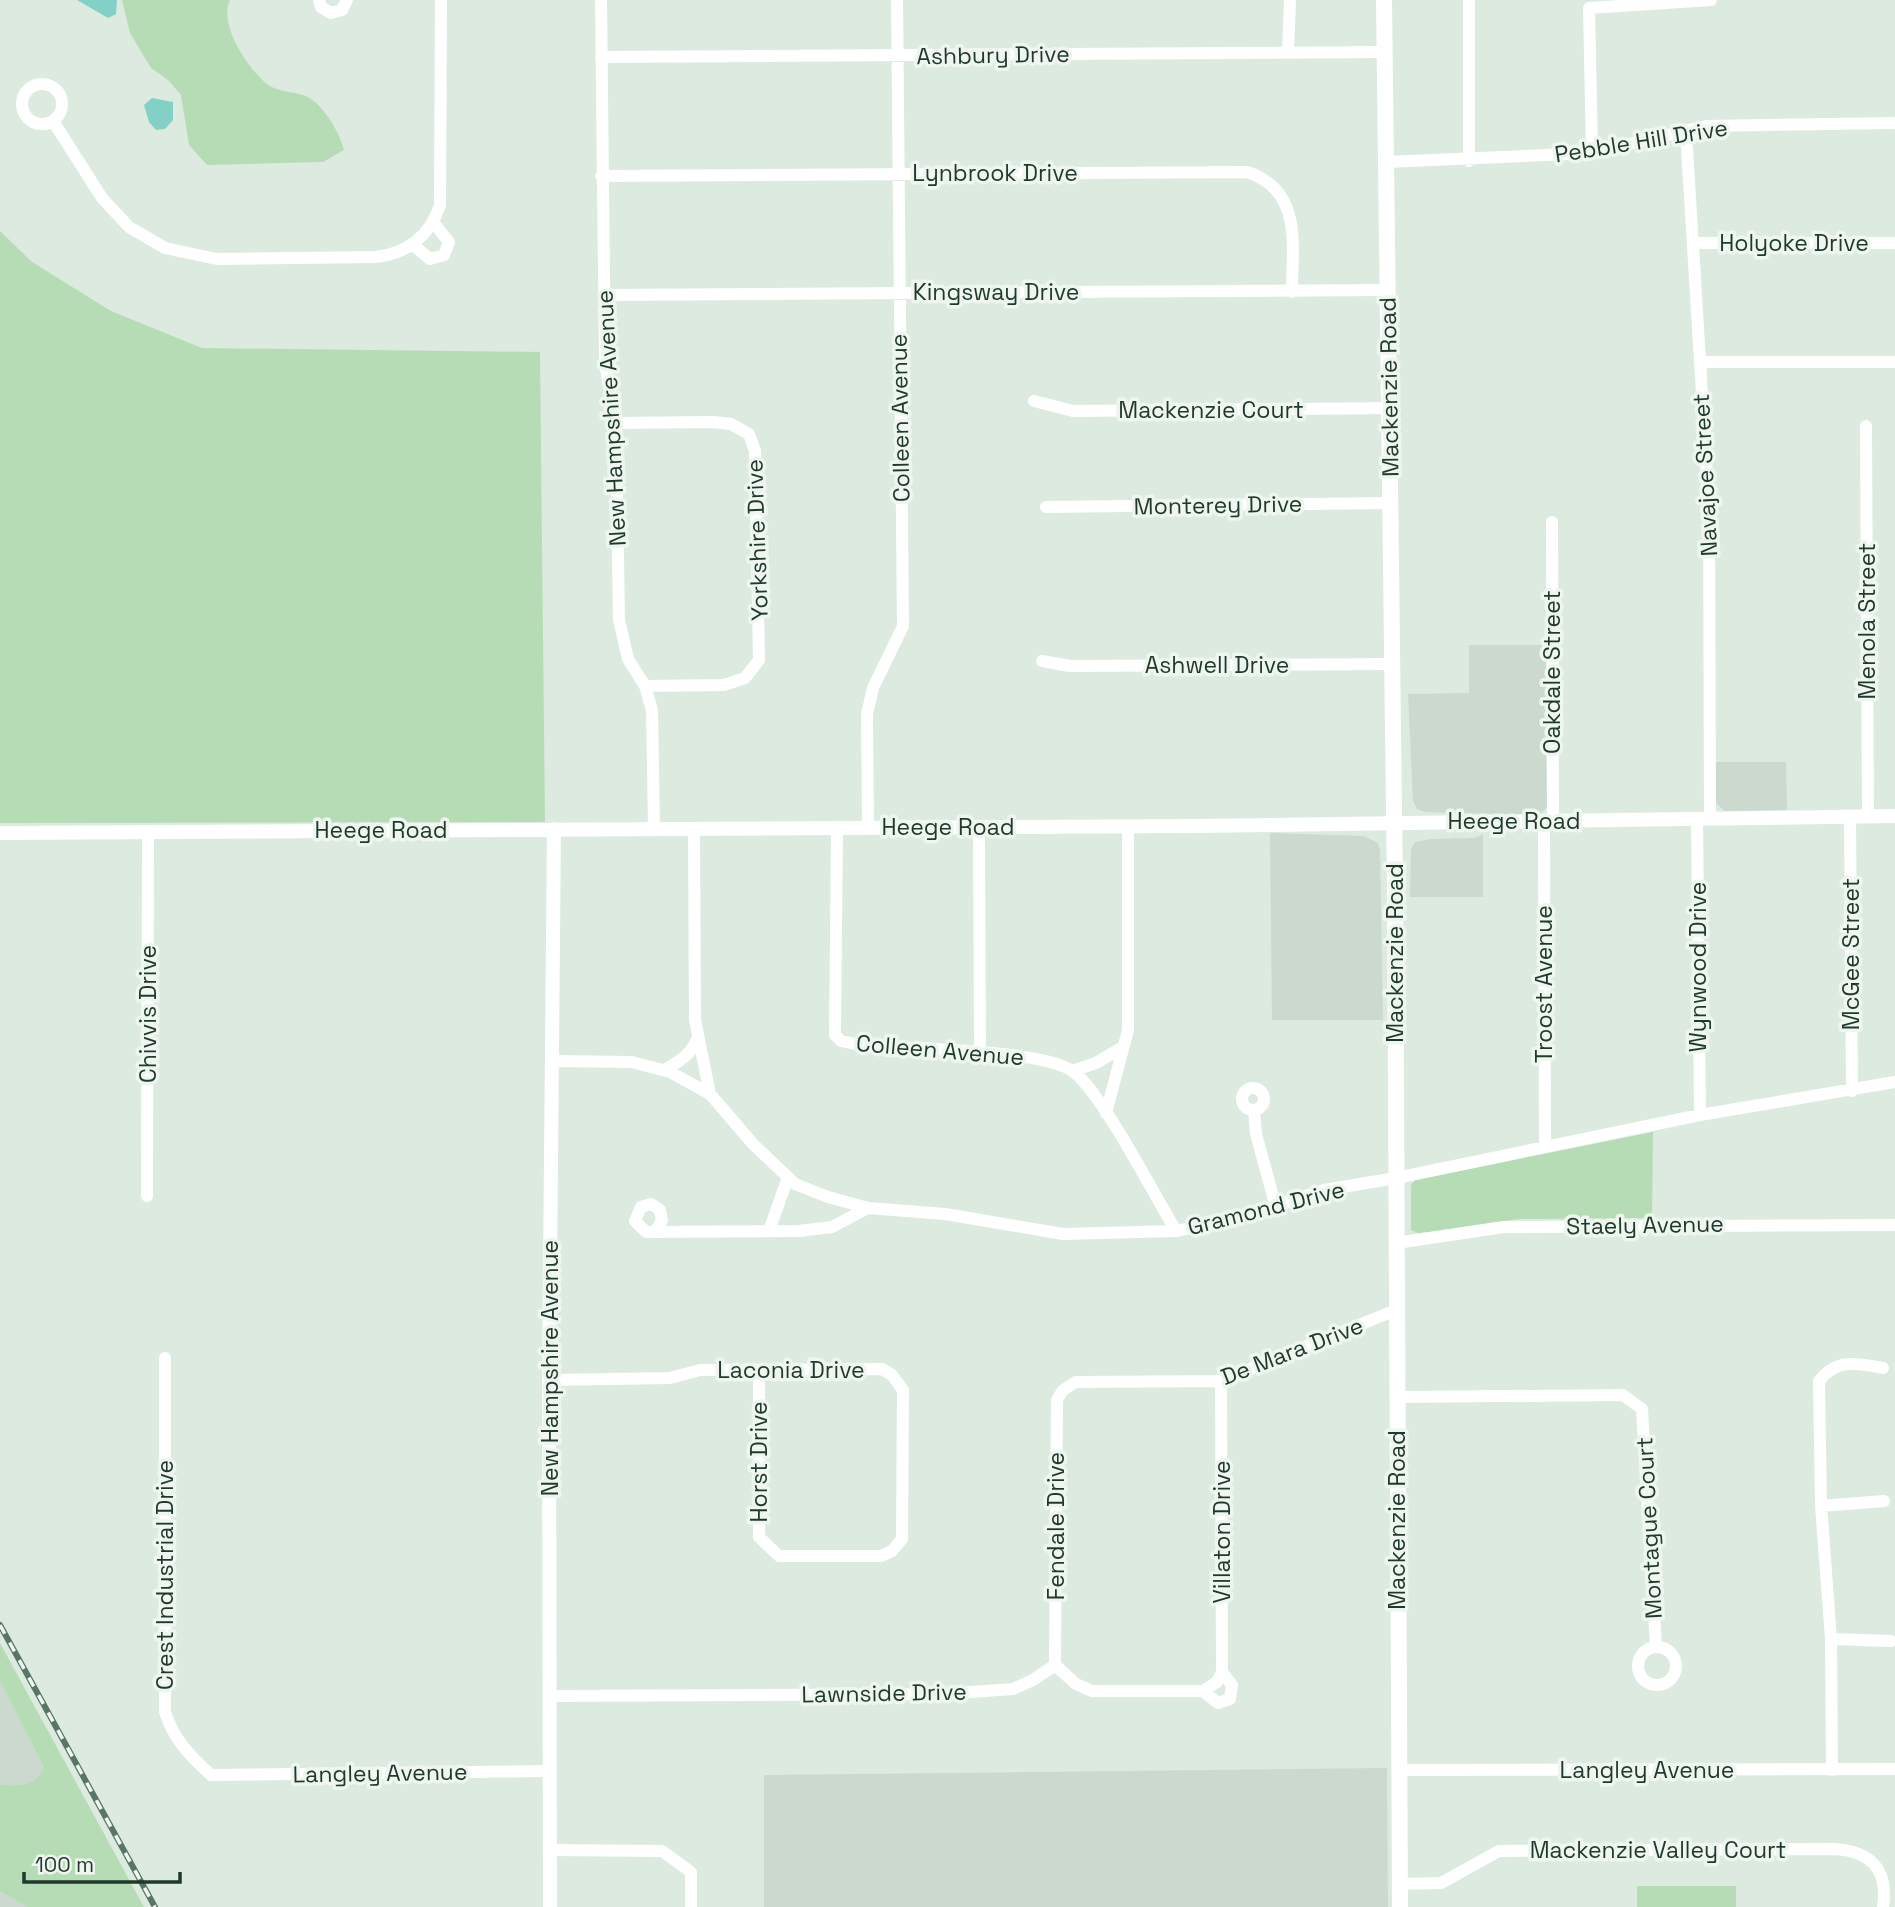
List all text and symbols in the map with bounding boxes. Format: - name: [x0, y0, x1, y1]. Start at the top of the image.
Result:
- street label: Ashbury Drive: [916, 39, 1070, 71]
- street label: Pebble Hill Drive: [1552, 113, 1730, 169]
- street label: Lynbrook Drive: [912, 158, 1078, 188]
- street label: Holyoke Drive: [1719, 228, 1869, 258]
- street label: Kingsway Drive: [913, 277, 1079, 307]
- street label: New Hampshire Avenue: [589, 289, 633, 547]
- street label: Mackenzie Road: [1372, 297, 1406, 477]
- street label: Colleen Avenue: [884, 334, 916, 502]
- street label: Navajoe Street: [1686, 393, 1724, 557]
- street label: Mackenzie Court: [1118, 395, 1304, 425]
- street label: Yorkshire Drive: [739, 459, 775, 621]
- street label: Monterey Drive: [1133, 489, 1303, 521]
- street label: Menola Street: [1852, 543, 1882, 699]
- street label: Oakdale Street: [1537, 590, 1567, 754]
- street label: Ashwell Drive: [1145, 650, 1289, 680]
- street label: Heege Road: [1447, 806, 1581, 836]
- street label: Heege Road: [881, 812, 1015, 842]
- street label: Heege Road: [314, 815, 448, 845]
- street label: Mackenzie Road: [1380, 863, 1410, 1043]
- street label: McGee Street: [1836, 878, 1866, 1030]
- street label: Wynwood Drive: [1683, 882, 1713, 1052]
- street label: Troost Avenue: [1529, 905, 1559, 1063]
- street label: Chivvis Drive: [133, 945, 163, 1083]
- street label: Colleen Avenue: [855, 1028, 1025, 1072]
- street label: Gramond Drive: [1184, 1174, 1348, 1242]
- street label: Staely Avenue: [1566, 1209, 1724, 1241]
- street label: New Hampshire Avenue: [535, 1240, 565, 1496]
- street label: De Mara Drive: [1216, 1310, 1368, 1392]
- street label: Laconia Drive: [717, 1355, 865, 1385]
- street label: Horst Drive: [744, 1401, 774, 1523]
- street label: Mackenzie Road: [1382, 1430, 1412, 1610]
- street label: Montague Court: [1629, 1436, 1669, 1620]
- street label: Fendale Drive: [1041, 1452, 1071, 1600]
- street label: Crest Industrial Drive: [150, 1460, 180, 1690]
- street label: Villaton Drive: [1207, 1460, 1237, 1604]
- street label: Lawnside Drive: [801, 1677, 967, 1709]
- street label: Langley Avenue: [1560, 1755, 1734, 1785]
- street label: Langley Avenue: [292, 1756, 468, 1790]
- street label: Mackenzie Valley Court: [1530, 1835, 1786, 1865]
- scale bar: [24, 1840, 180, 1884]
- text: 100 m: [35, 1851, 94, 1878]

